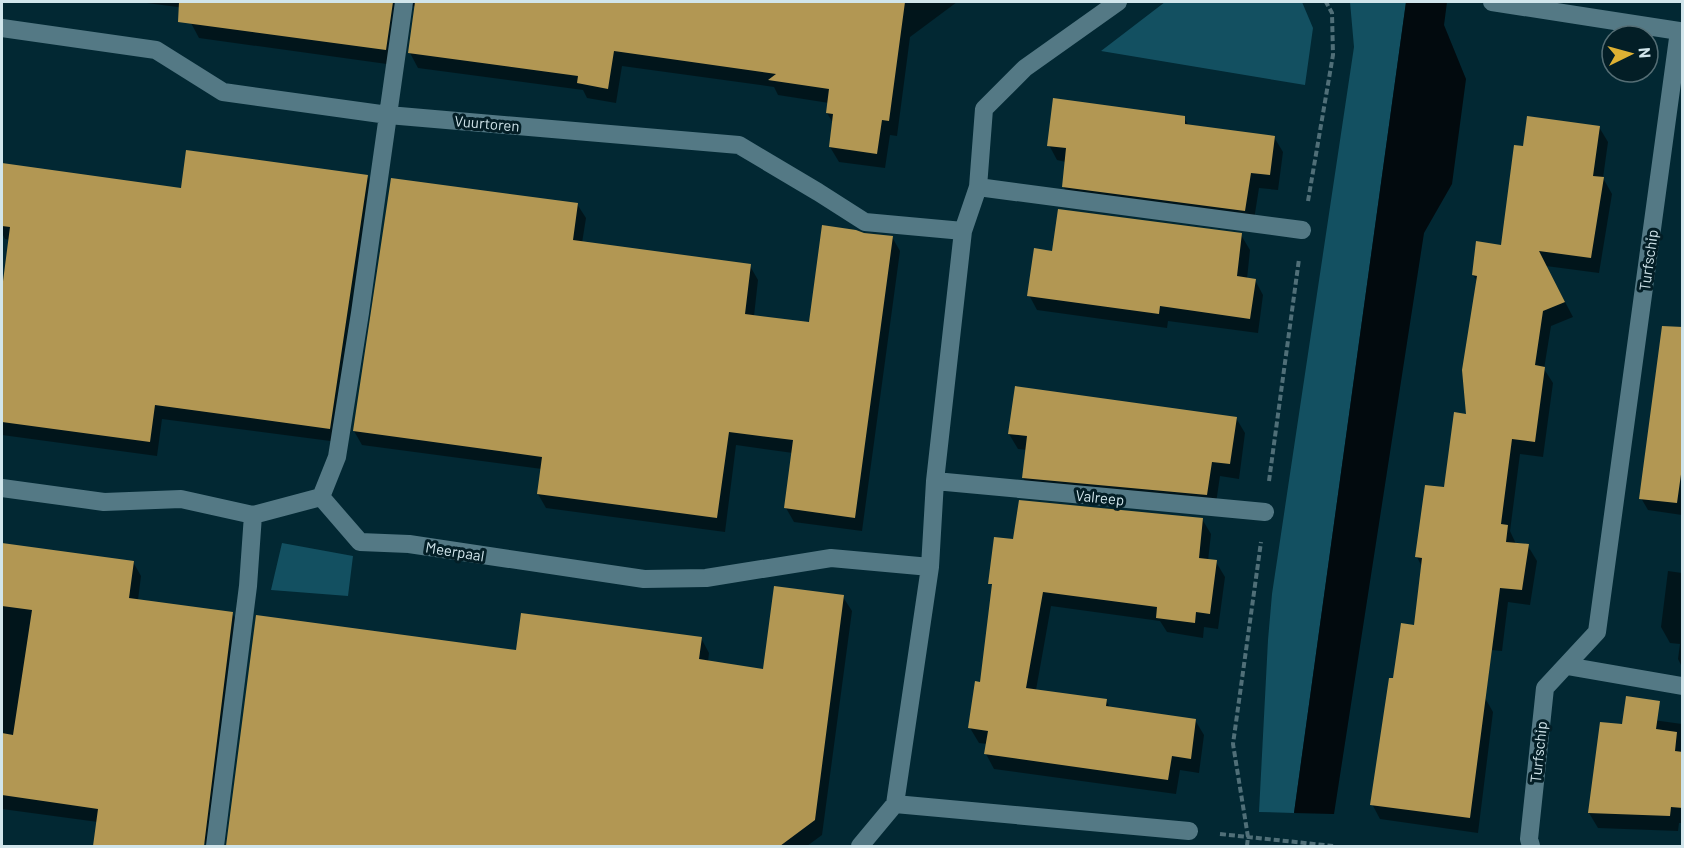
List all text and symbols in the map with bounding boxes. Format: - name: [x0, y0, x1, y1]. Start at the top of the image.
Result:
- north arrow: [1600, 24, 1660, 84]
- text: N: [1636, 47, 1655, 59]
- street label: Vuurtoren: [454, 111, 520, 135]
- street label: Turfschip: [1635, 228, 1661, 292]
- street label: Valreep: [1075, 485, 1125, 509]
- street label: Meerpaal: [424, 537, 486, 565]
- street label: Turfschip: [1526, 720, 1550, 784]

